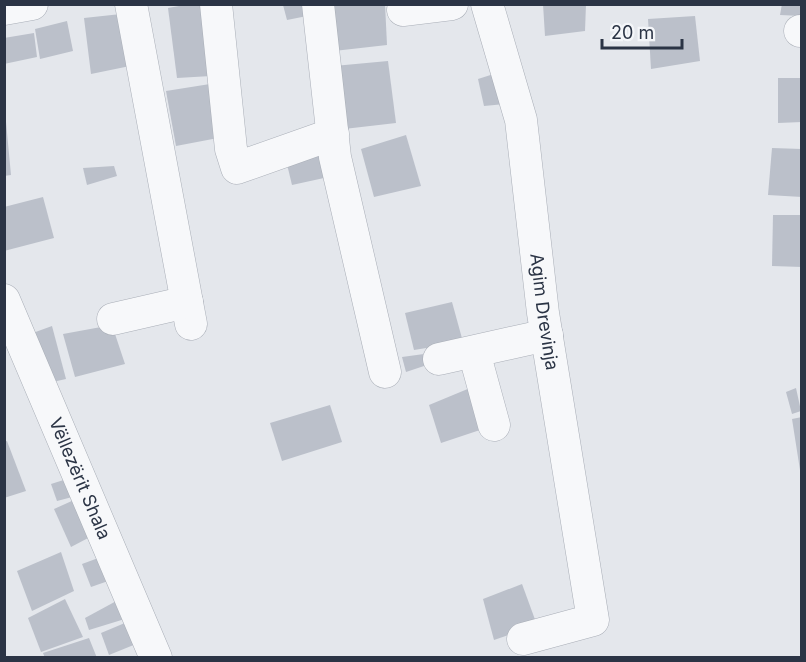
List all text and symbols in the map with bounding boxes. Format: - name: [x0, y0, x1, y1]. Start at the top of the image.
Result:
- scale bar: [602, 12, 682, 50]
- text: 20 m: [611, 22, 654, 43]
- street label: Agim Drevinja: [526, 252, 563, 372]
- street label: Vëllezërit Shala: [45, 414, 115, 542]

